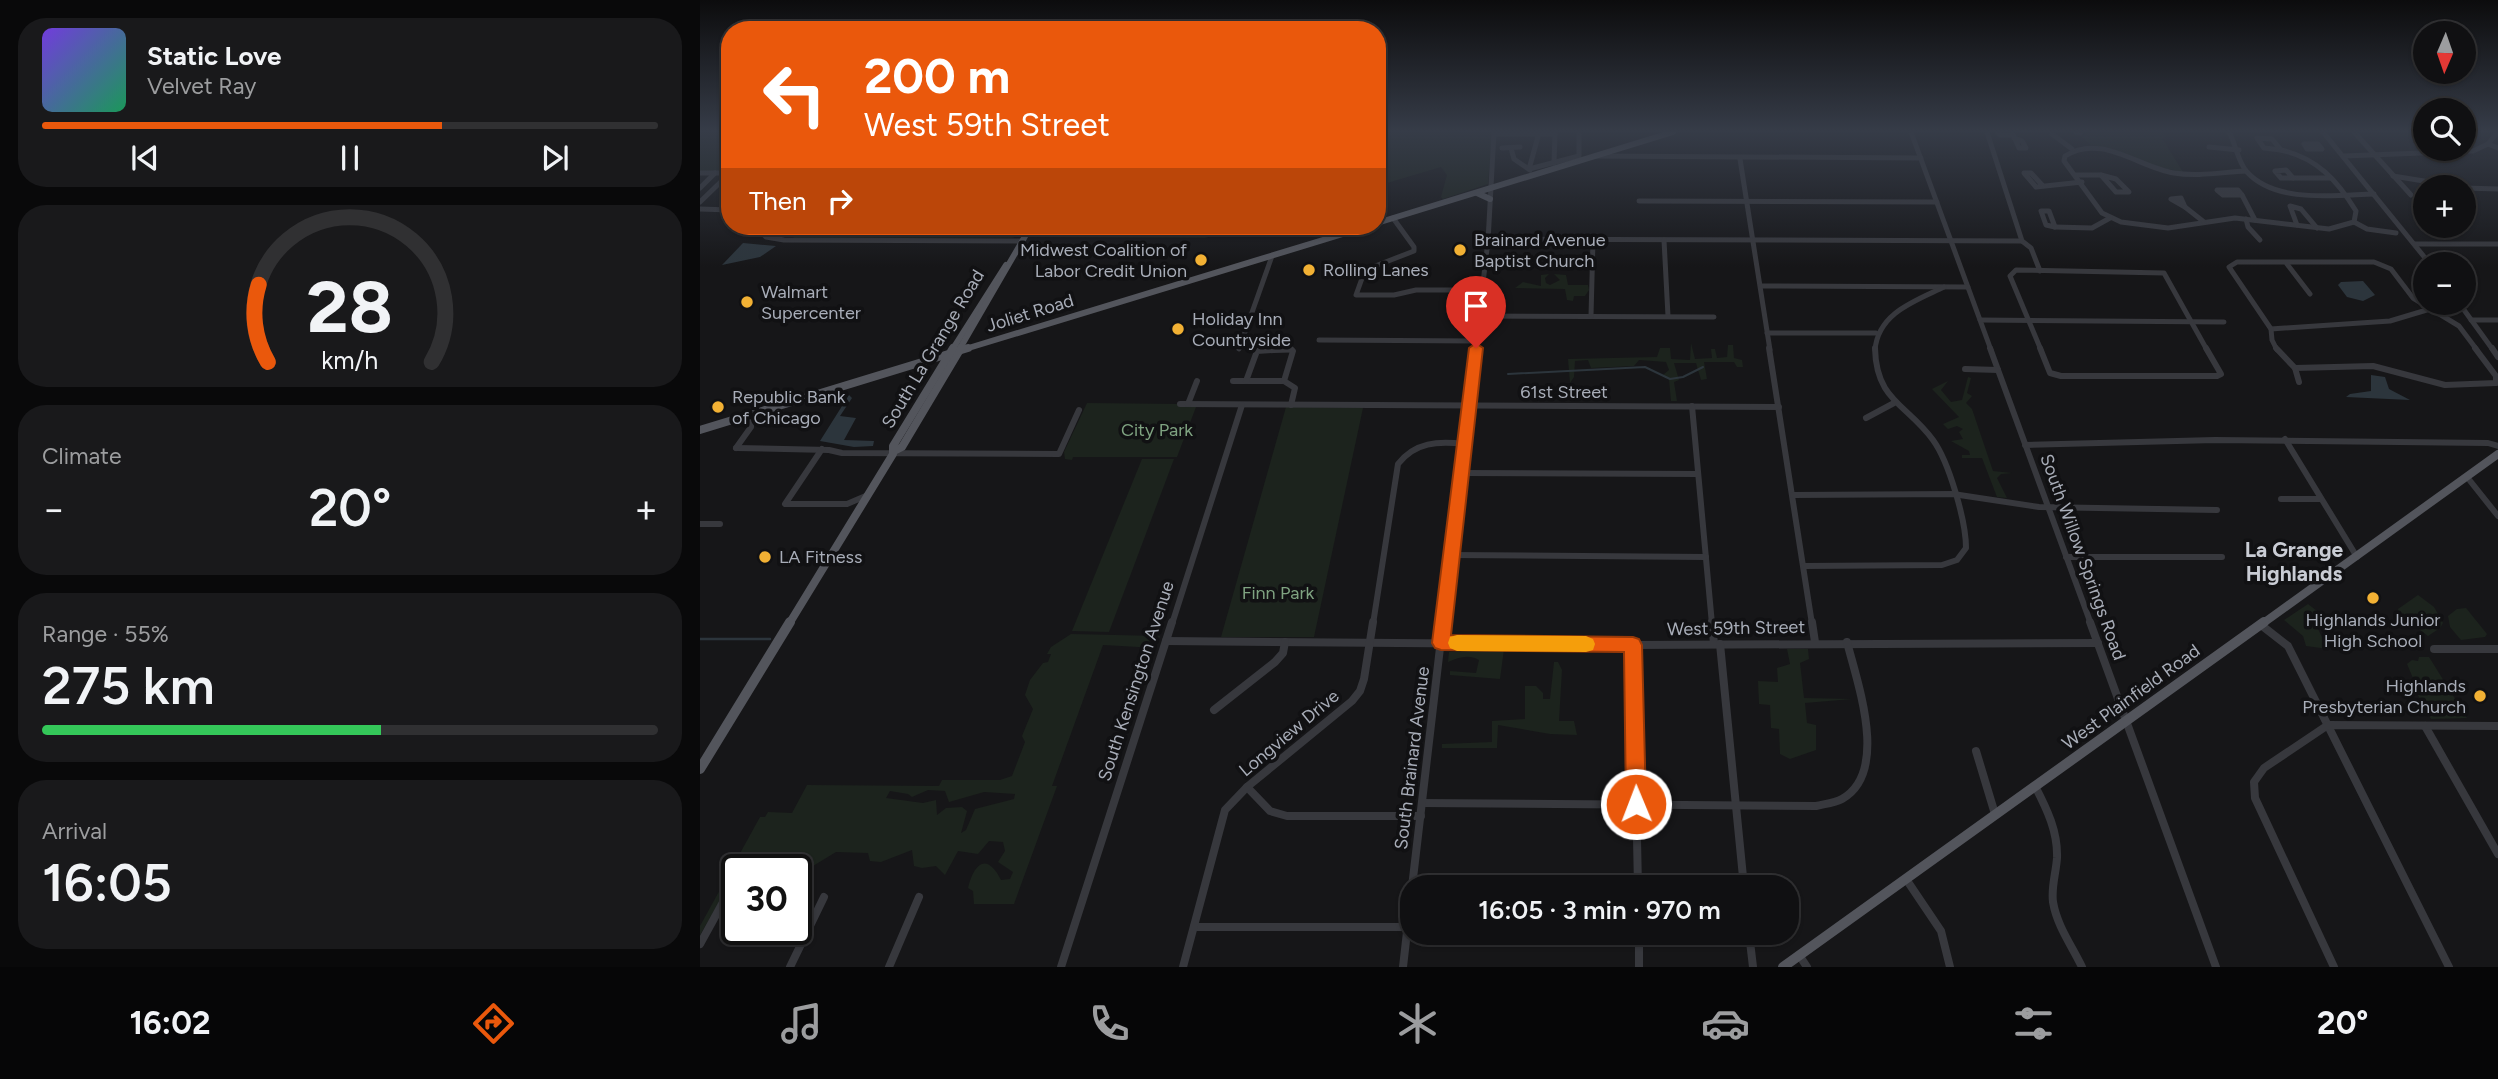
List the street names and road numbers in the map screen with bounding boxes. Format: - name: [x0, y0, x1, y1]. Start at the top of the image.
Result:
- street label: South La Grange Road: [877, 266, 989, 432]
- street label: Joliet Road: [984, 289, 1076, 337]
- street label: 61st Street: [1520, 381, 1608, 403]
- street label: South Willow Springs Road: [2035, 451, 2131, 663]
- street label: South Kensington Avenue: [1093, 578, 1179, 784]
- street label: West 59th Street: [1667, 616, 1805, 640]
- street label: West Plainfield Road: [2058, 640, 2204, 754]
- street label: South Brainard Avenue: [1390, 665, 1434, 851]
- street label: Longview Drive: [1235, 685, 1344, 781]

